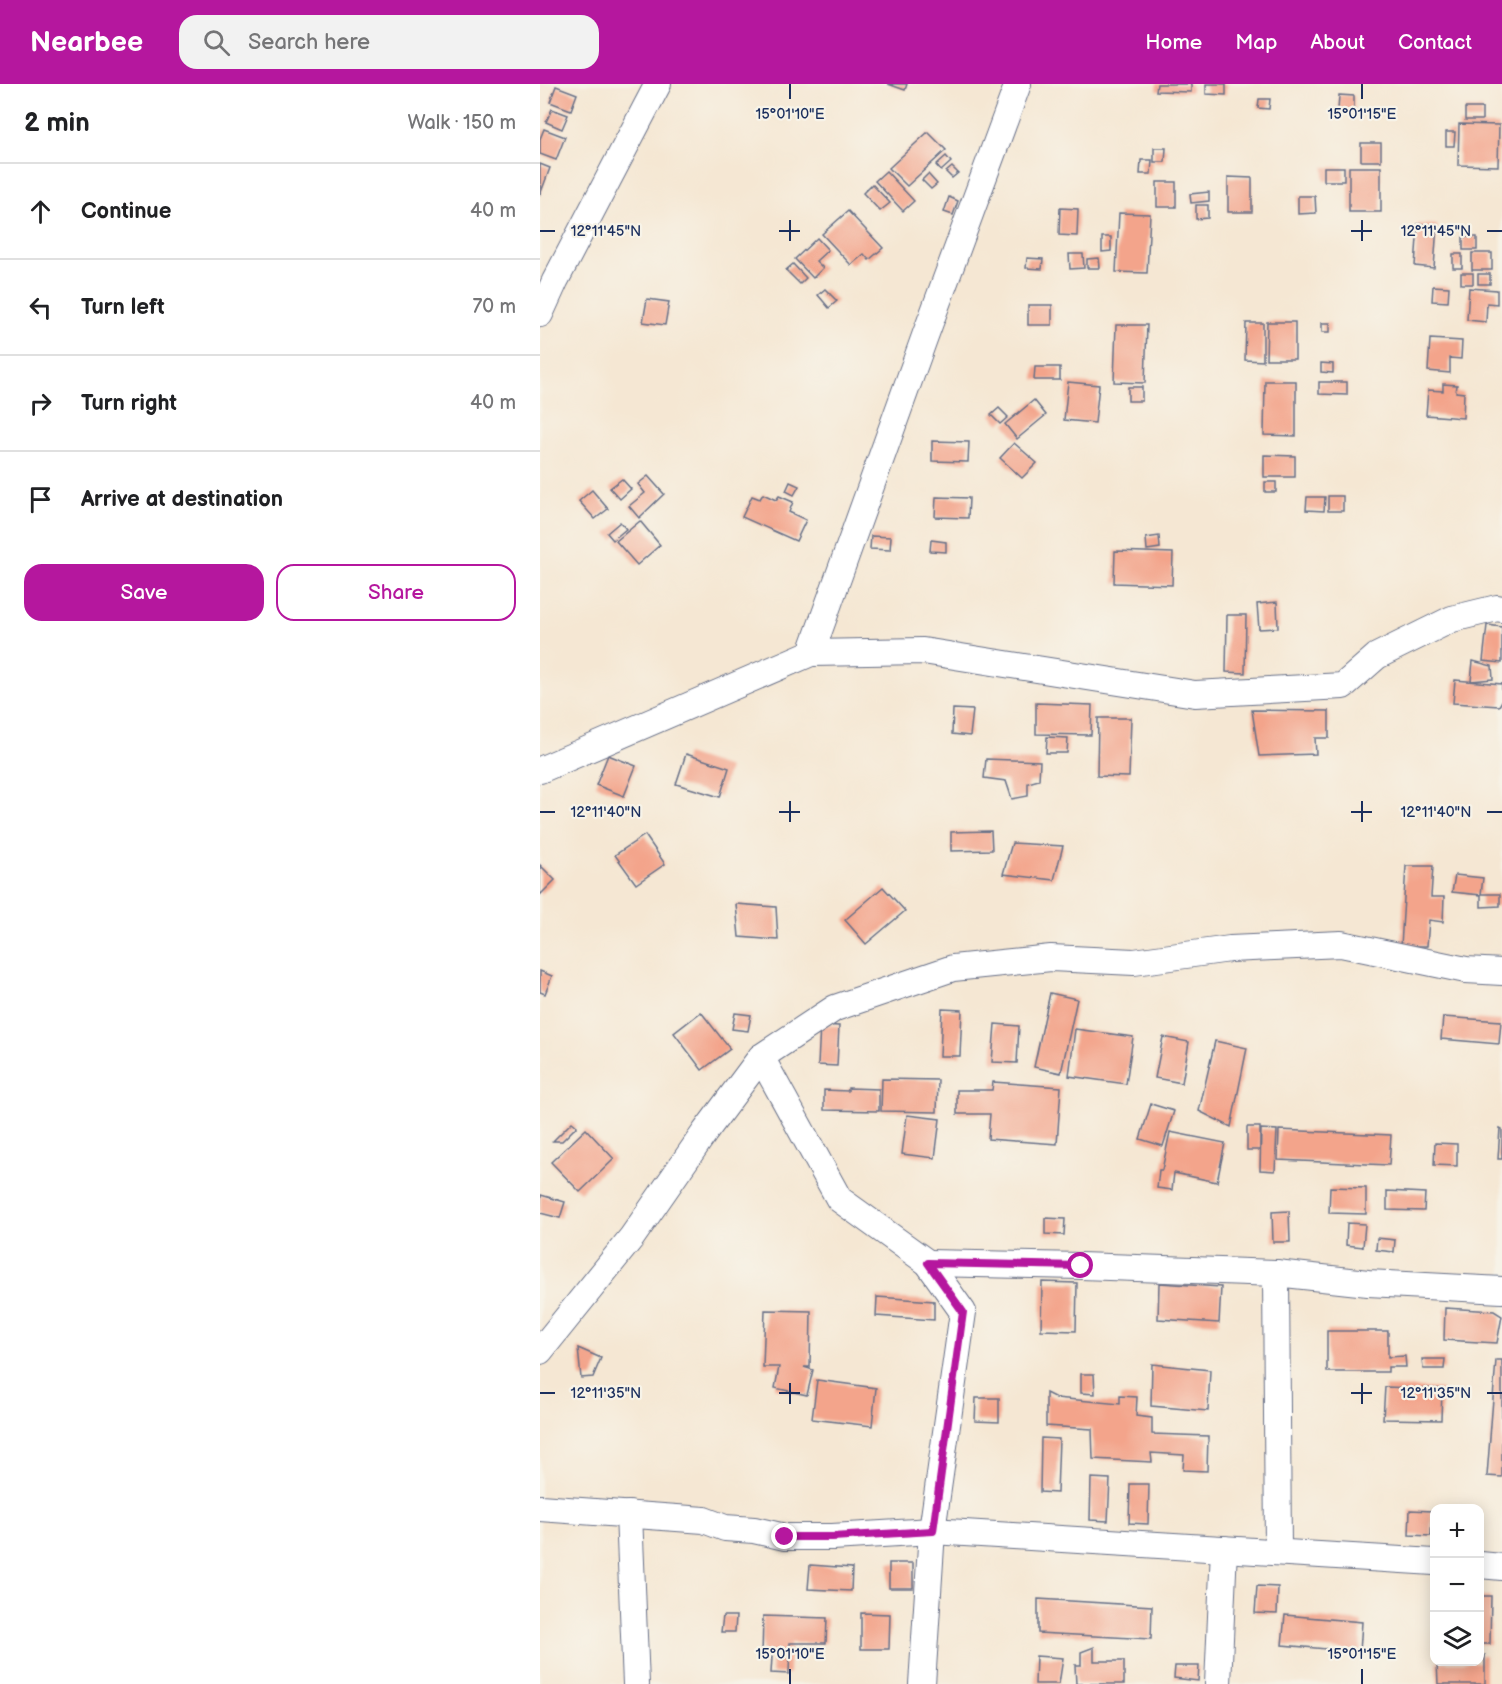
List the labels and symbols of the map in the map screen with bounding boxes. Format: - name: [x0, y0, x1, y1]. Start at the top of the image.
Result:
- text: 15°01'10"E: [755, 105, 825, 124]
- text: 15°01'15"E: [1328, 105, 1397, 124]
- text: 12°11'45"N: [571, 222, 641, 241]
- text: 12°11'45"N: [1401, 222, 1471, 241]
- text: 12°11'40"N: [571, 803, 641, 822]
- text: 12°11'40"N: [1401, 803, 1471, 822]
- route start: [1067, 1252, 1093, 1278]
- text: 12°11'35"N: [571, 1384, 641, 1403]
- text: 12°11'35"N: [1401, 1384, 1471, 1403]
- route end: [771, 1523, 797, 1549]
- text: 15°01'10"E: [755, 1645, 825, 1664]
- text: 15°01'15"E: [1328, 1645, 1397, 1664]

